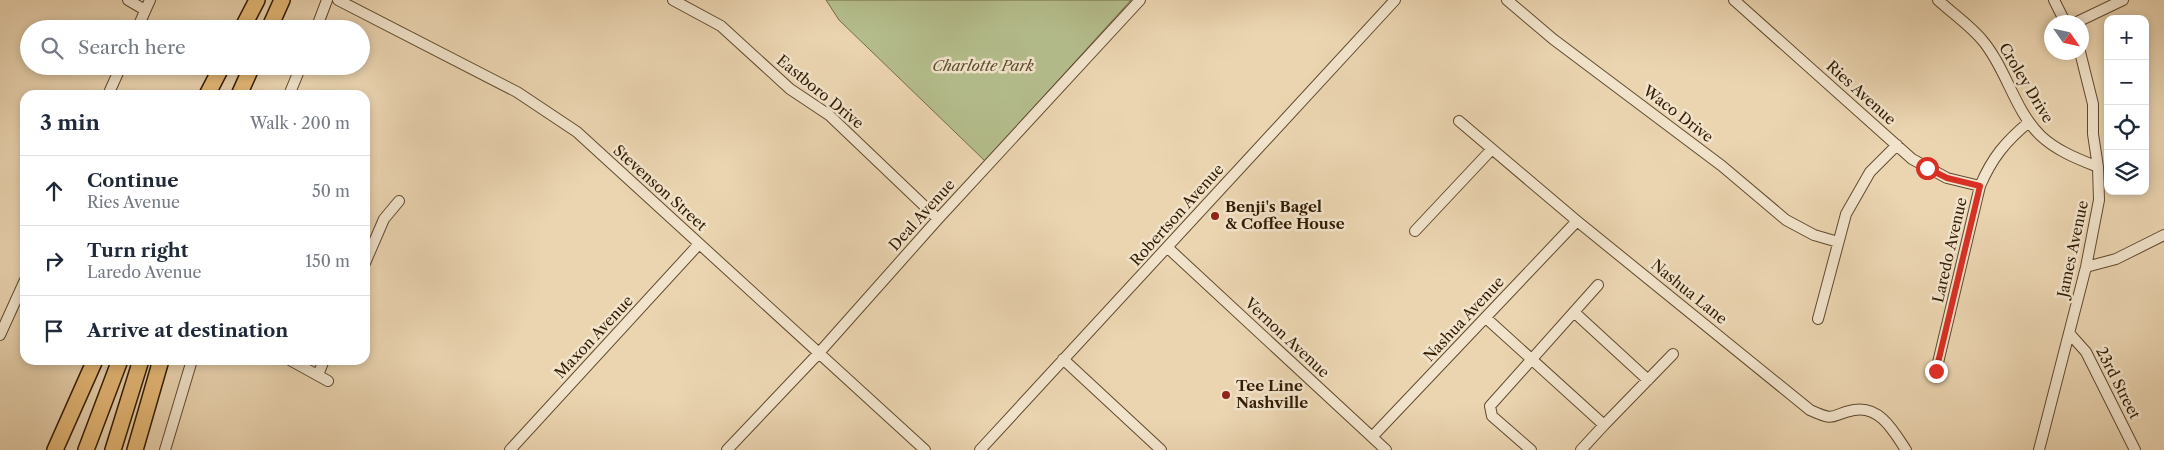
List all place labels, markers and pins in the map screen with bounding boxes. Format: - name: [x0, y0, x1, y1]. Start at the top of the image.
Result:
- place label: Benji's Bagel & Coffee House: [1225, 197, 1345, 233]
- marker: Benji's Bagel & Coffee House: [1209, 210, 1221, 222]
- place label: Tee Line Nashville: [1236, 376, 1308, 412]
- marker: Tee Line Nashville: [1220, 389, 1232, 401]

